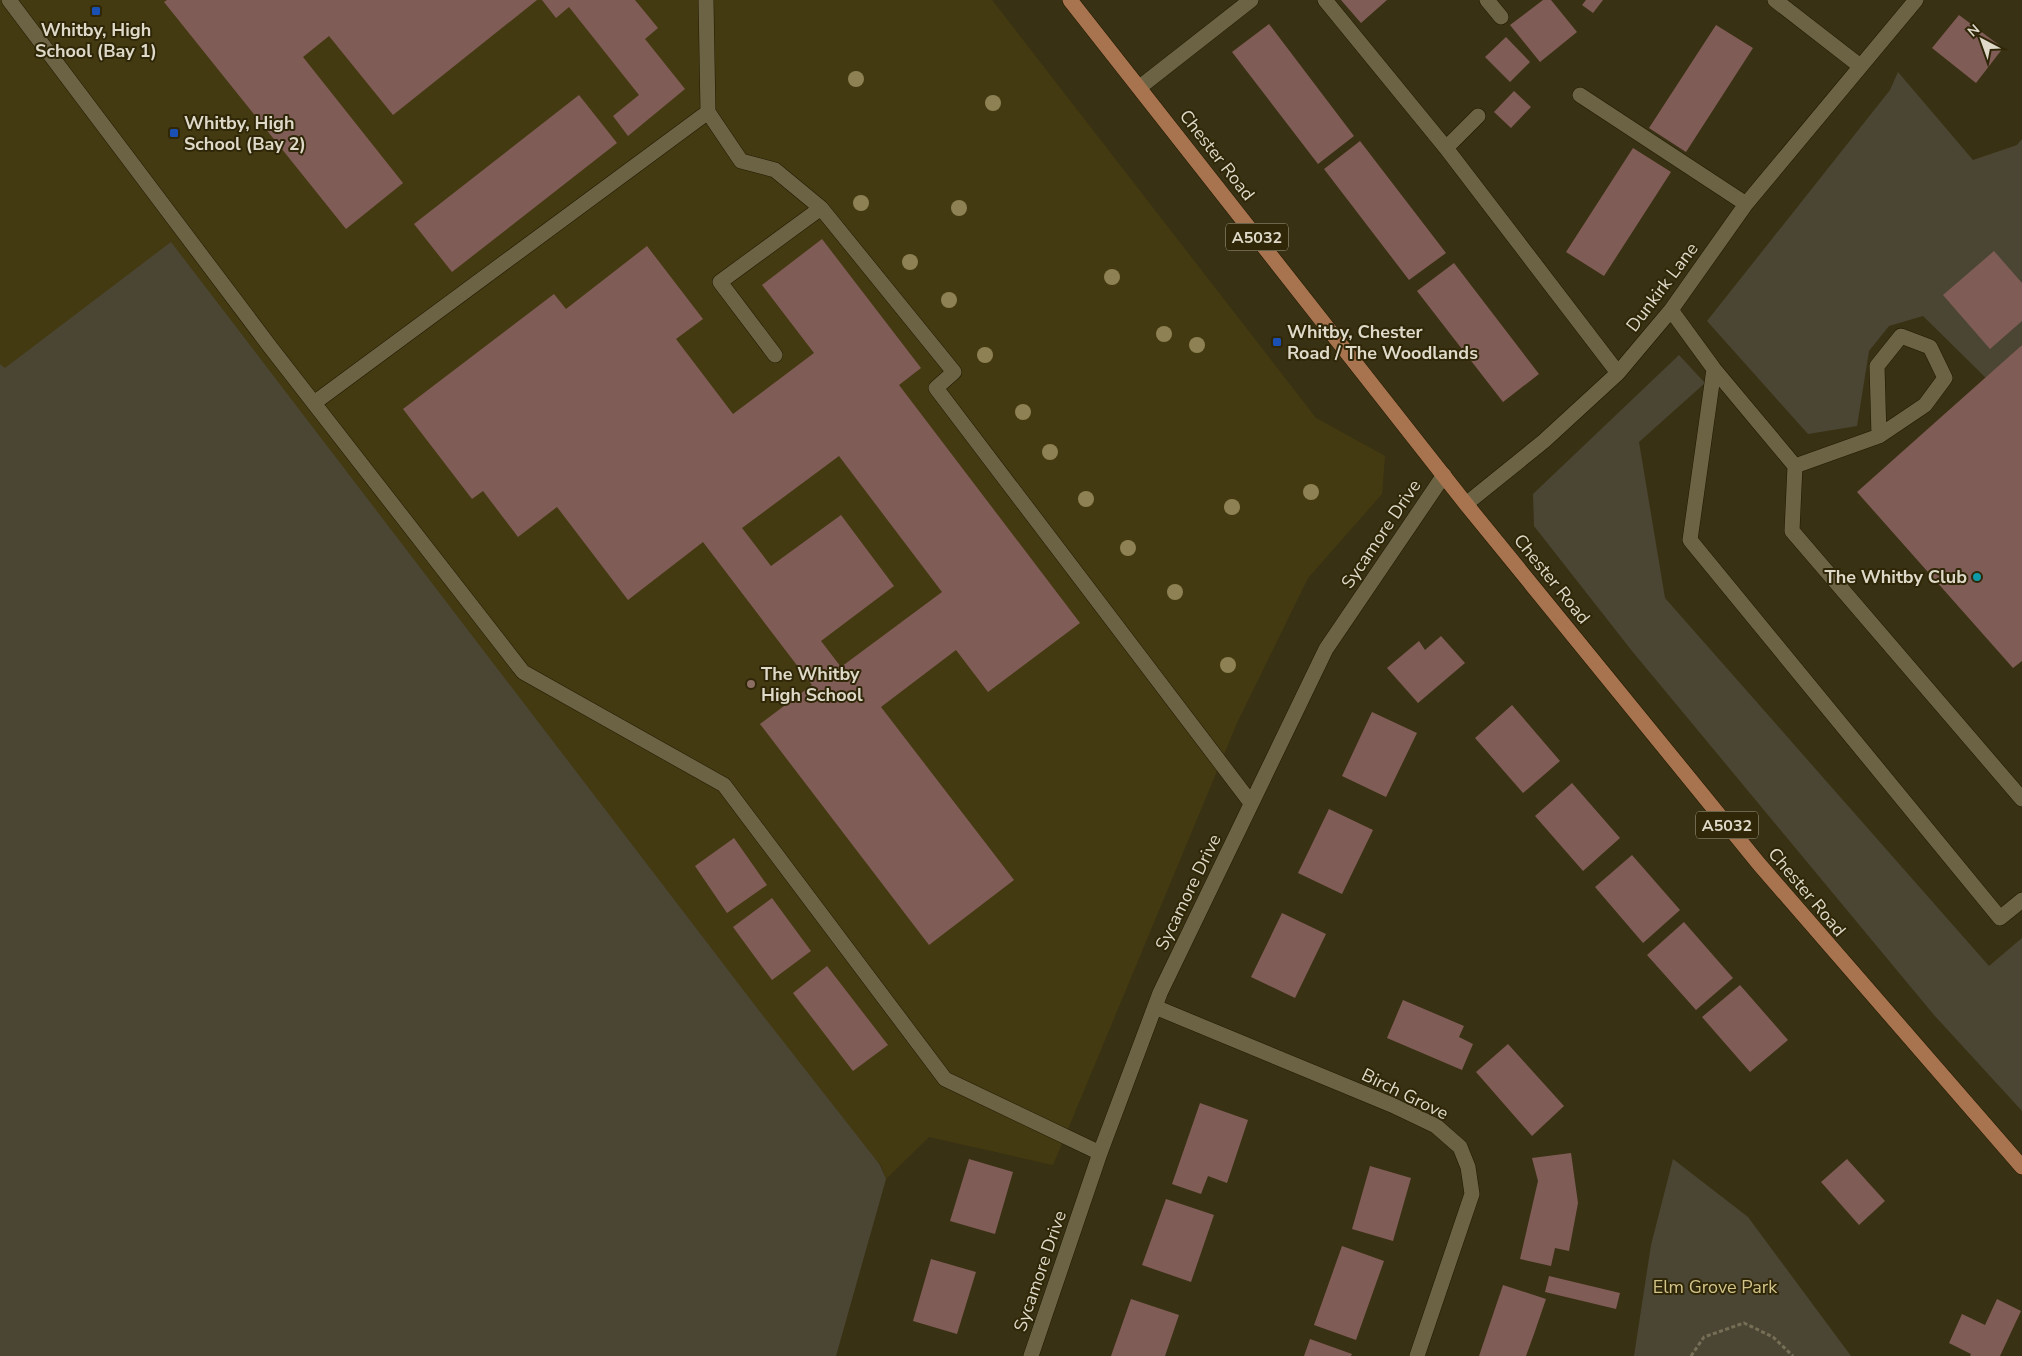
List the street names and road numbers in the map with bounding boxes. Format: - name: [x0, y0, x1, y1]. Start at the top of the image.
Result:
- street label: Chester Road: [1174, 105, 1260, 205]
- road number: A5032: [1226, 223, 1288, 250]
- street label: Dunkirk Lane: [1621, 237, 1703, 337]
- street label: Sycamore Drive: [1336, 475, 1426, 593]
- street label: Chester Road: [1508, 529, 1596, 629]
- road number: A5032: [1696, 812, 1758, 838]
- street label: Sycamore Drive: [1149, 830, 1227, 954]
- street label: Chester Road: [1763, 842, 1851, 942]
- street label: Birch Grove: [1358, 1063, 1452, 1125]
- street label: Sycamore Drive: [1008, 1207, 1072, 1335]

